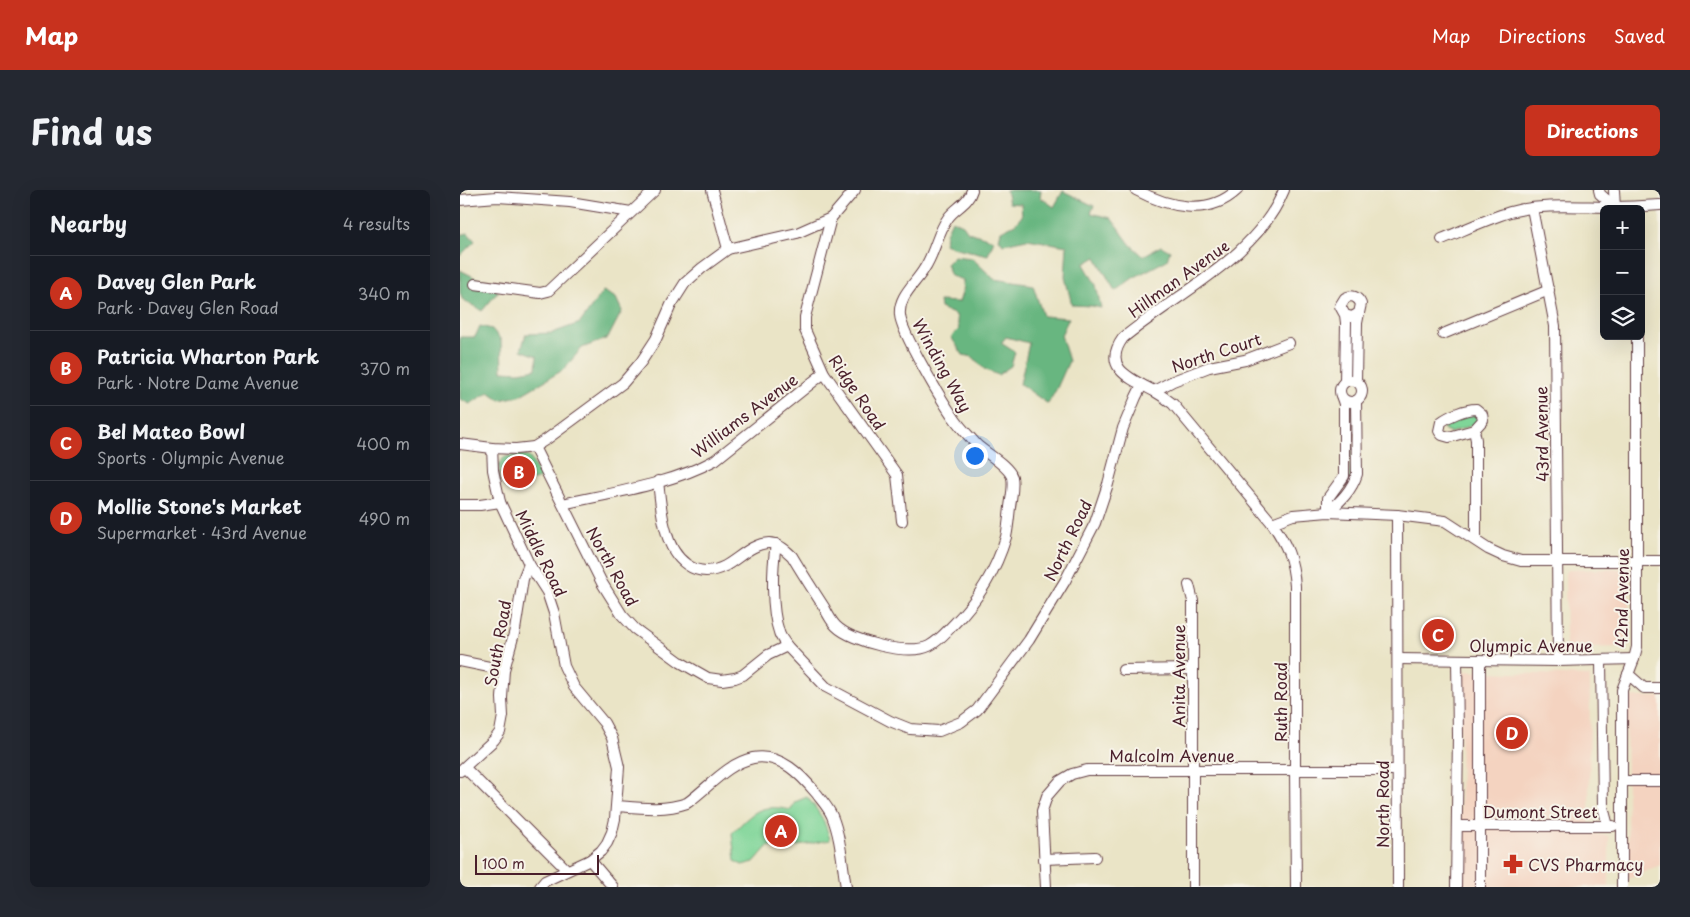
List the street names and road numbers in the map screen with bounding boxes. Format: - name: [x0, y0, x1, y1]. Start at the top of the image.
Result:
- street label: Hillman Avenue: [1122, 233, 1234, 323]
- street label: Winding Way: [907, 314, 979, 416]
- street label: North Court: [1168, 326, 1264, 378]
- street label: Ridge Road: [824, 349, 892, 435]
- street label: Williams Avenue: [686, 367, 802, 463]
- street label: 43rd Avenue: [1528, 386, 1554, 482]
- street label: North Road: [1037, 495, 1097, 585]
- street label: Middle Road: [511, 505, 573, 601]
- street label: North Road: [581, 522, 645, 610]
- street label: 42nd Avenue: [1608, 548, 1634, 648]
- street label: South Road: [478, 598, 516, 688]
- street label: Anita Avenue: [1166, 624, 1190, 727]
- street label: Olympic Avenue: [1469, 633, 1593, 657]
- street label: Ruth Road: [1268, 662, 1292, 742]
- street label: Malcolm Avenue: [1109, 743, 1235, 767]
- street label: North Road: [1370, 760, 1394, 848]
- street label: Dumont Street: [1483, 799, 1597, 823]

